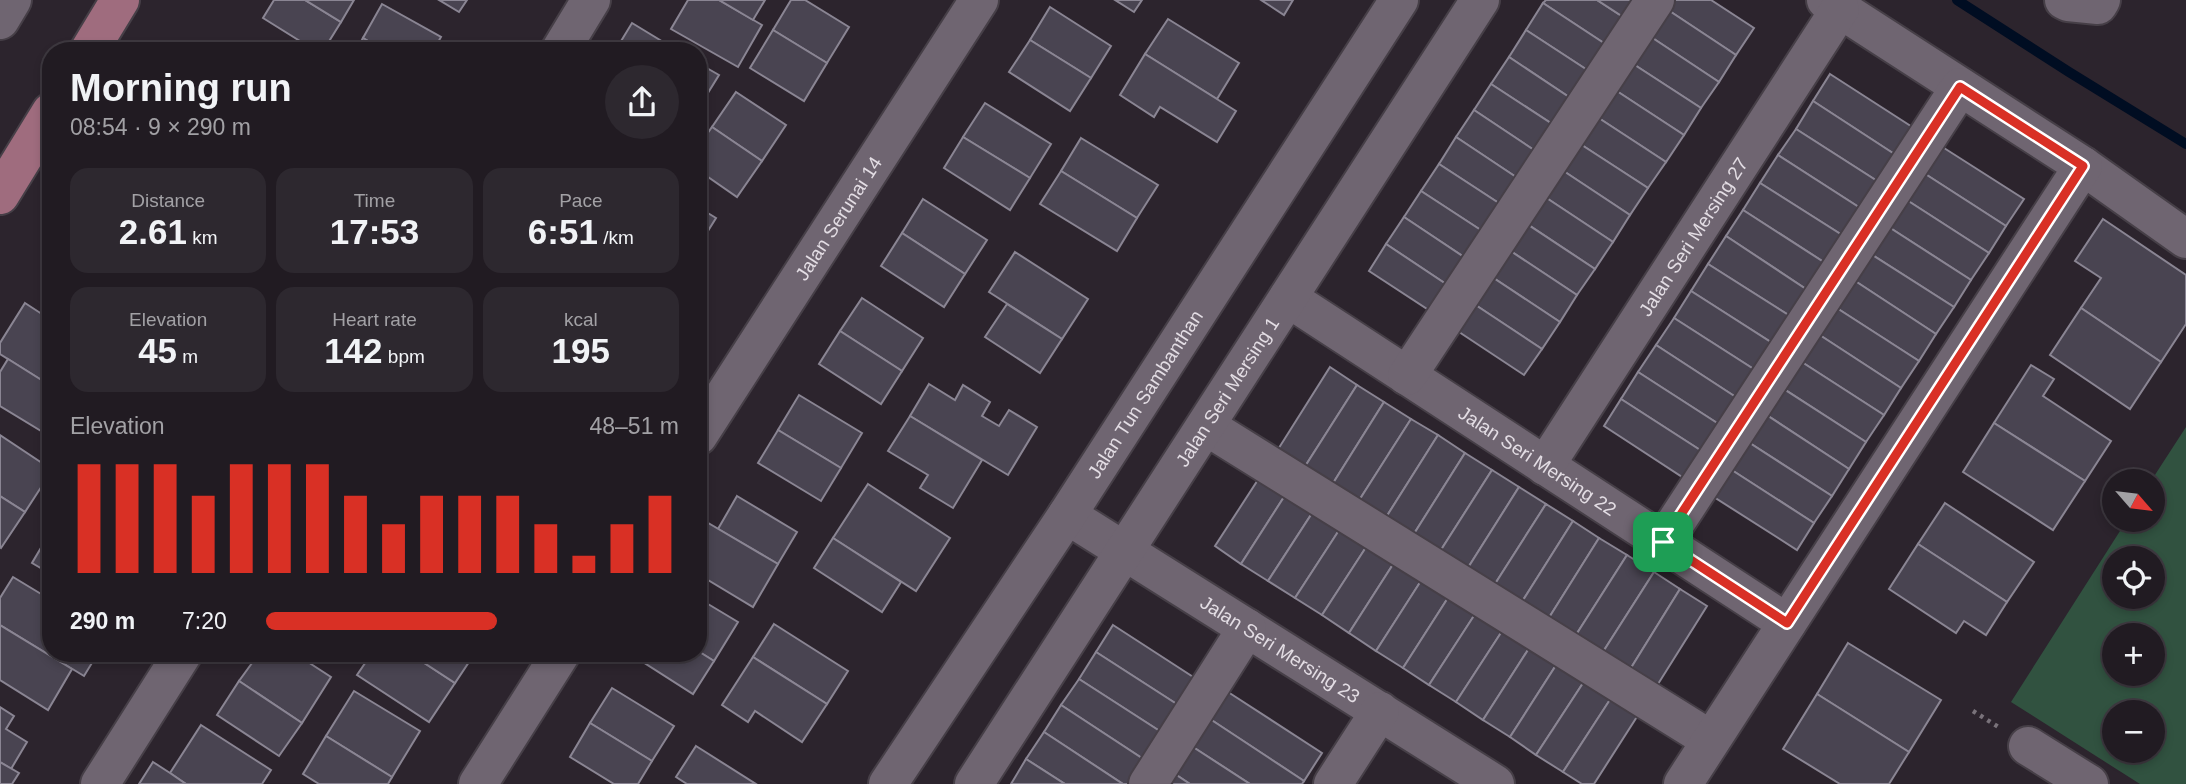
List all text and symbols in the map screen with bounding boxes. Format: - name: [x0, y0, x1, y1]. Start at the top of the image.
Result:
- button: share: [605, 65, 679, 139]
- text: Morning run: [70, 67, 292, 109]
- text: 08:54 · 9 × 290 m: [70, 114, 251, 140]
- street label: Jalan Serunai 14: [791, 153, 886, 284]
- street label: Jalan Seri Mersing 27: [1635, 154, 1752, 320]
- text: Distance: [131, 190, 205, 211]
- text: Time: [354, 190, 395, 211]
- text: Pace: [559, 190, 602, 211]
- text: 2.61: [119, 212, 187, 251]
- text: 17:53: [330, 212, 419, 251]
- text: 6:51: [528, 212, 598, 251]
- text: km: [187, 227, 218, 248]
- text: /km: [598, 227, 634, 248]
- street label: Jalan Tun Sambanthan: [1084, 306, 1207, 482]
- text: Elevation: [129, 309, 207, 330]
- text: Heart rate: [332, 309, 417, 330]
- text: kcal: [564, 309, 598, 330]
- street label: Jalan Seri Mersing 1: [1172, 313, 1283, 470]
- text: 45: [138, 331, 177, 370]
- text: 142: [324, 331, 383, 370]
- text: 195: [552, 331, 610, 370]
- text: m: [177, 346, 198, 367]
- text: bpm: [383, 346, 425, 367]
- street label: Jalan Seri Mersing 22: [1455, 402, 1620, 520]
- text: Elevation: [70, 413, 165, 439]
- text: 48–51 m: [589, 413, 679, 439]
- north arrow: [2102, 469, 2165, 532]
- map controls: [2102, 469, 2165, 763]
- pin: [1633, 512, 1693, 572]
- icon: arrive: [1644, 523, 1682, 561]
- button: locate: [2102, 546, 2165, 609]
- street label: Jalan Seri Mersing 23: [1197, 592, 1364, 707]
- text: 290 m: [70, 608, 135, 634]
- text: 7:20: [182, 608, 227, 634]
- button: +: [2102, 623, 2165, 686]
- button: −: [2102, 700, 2165, 763]

